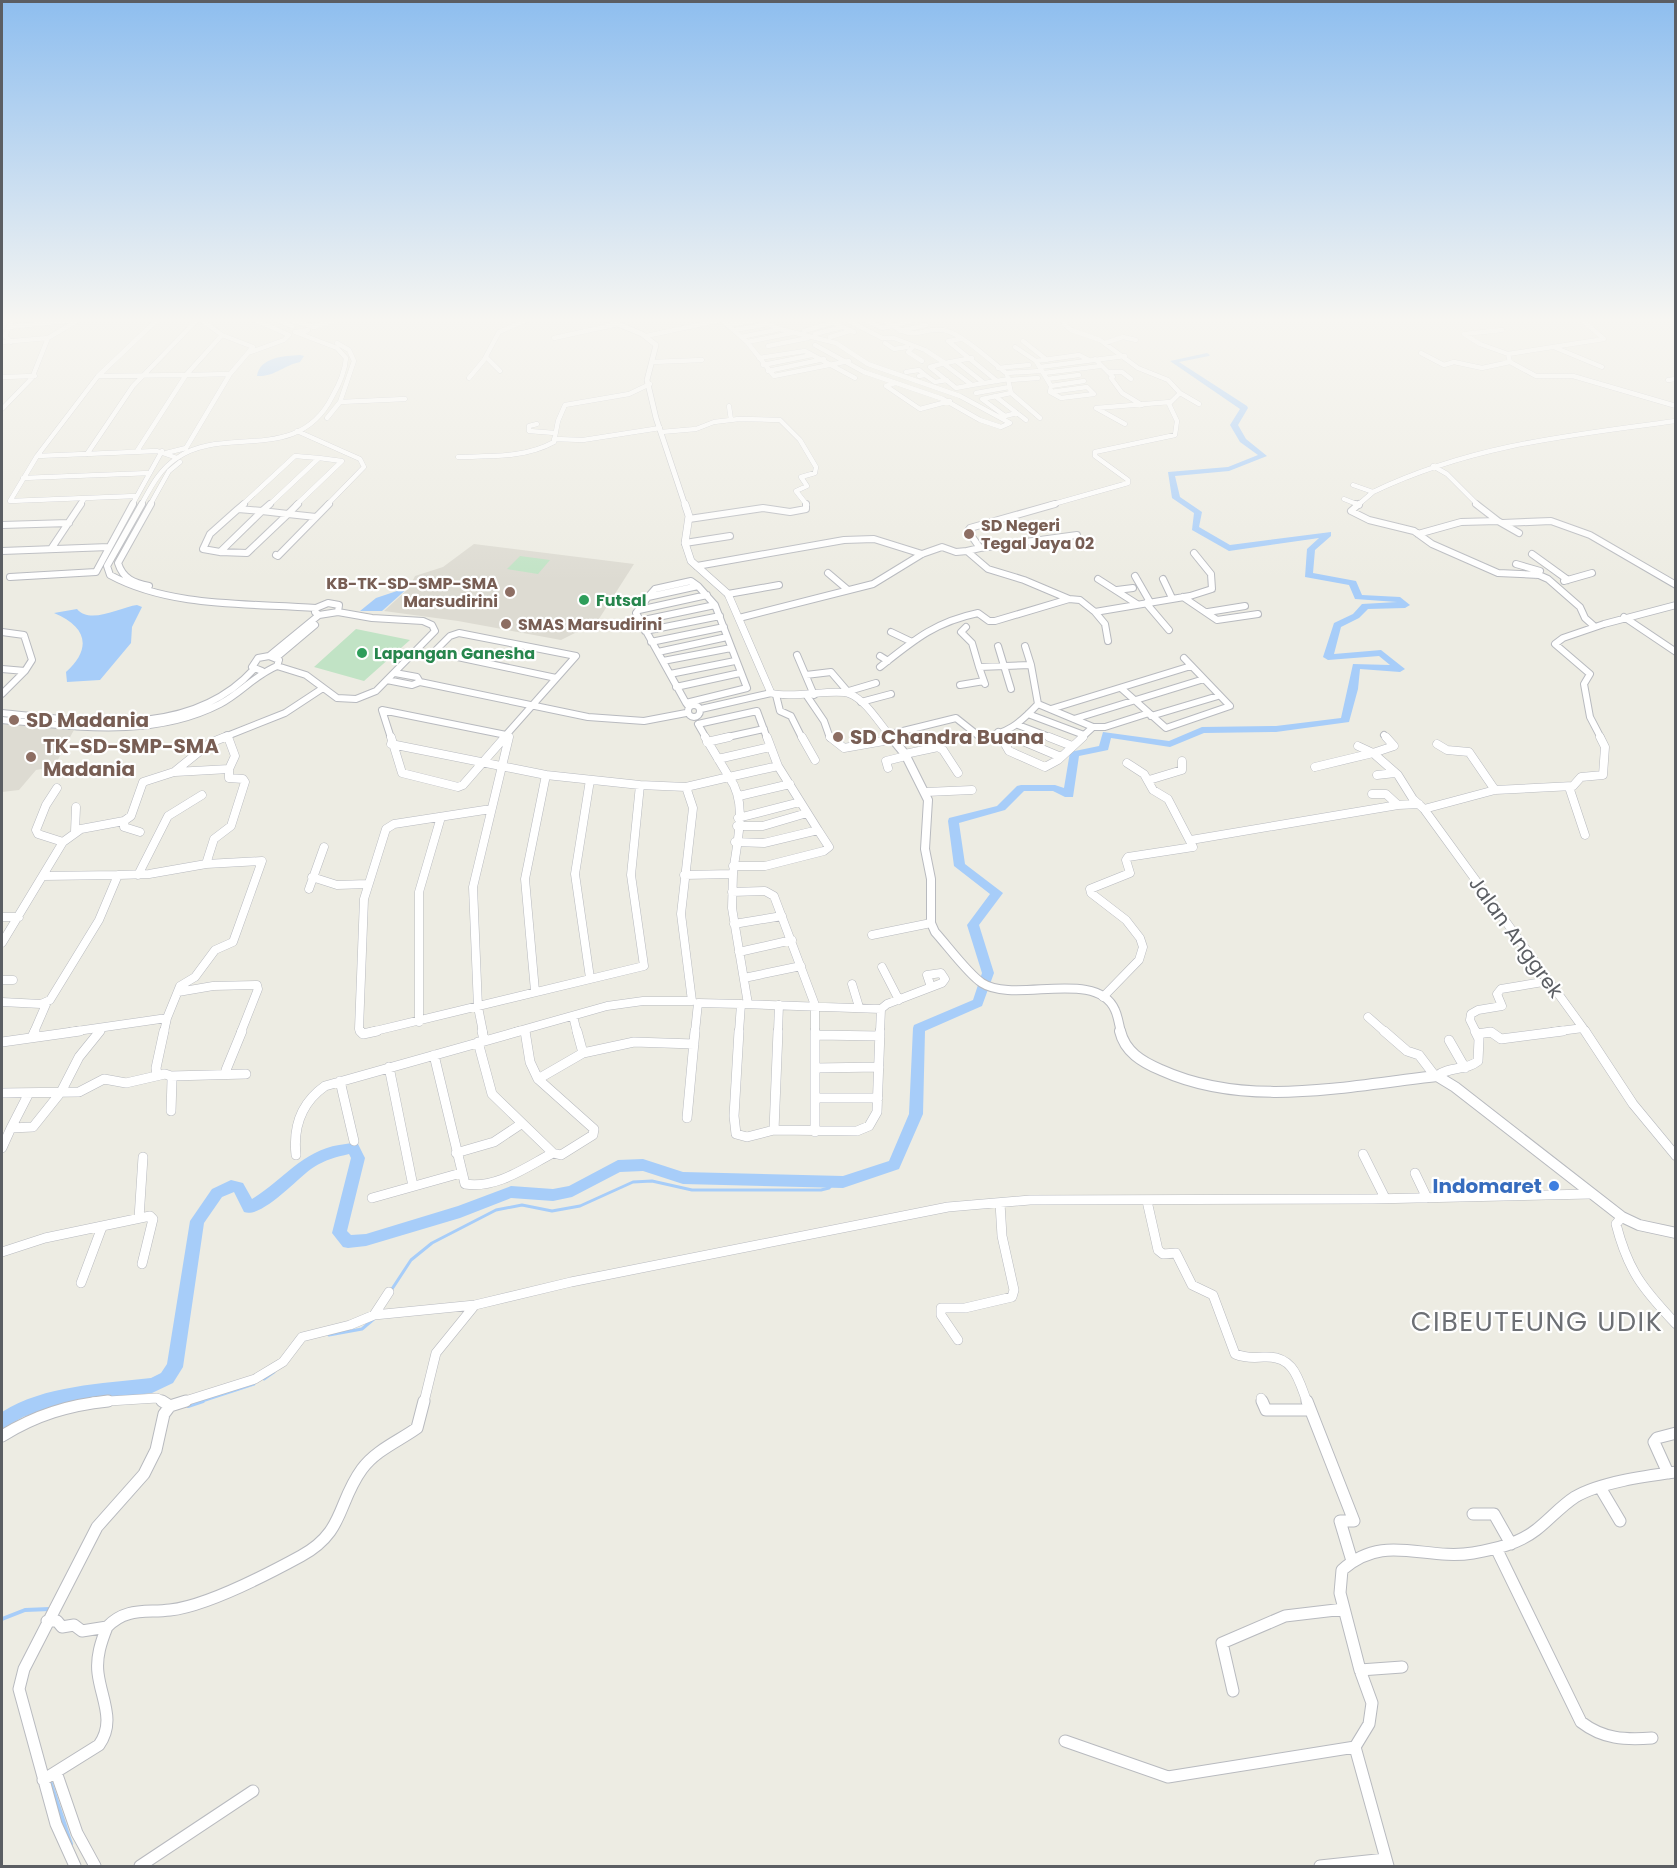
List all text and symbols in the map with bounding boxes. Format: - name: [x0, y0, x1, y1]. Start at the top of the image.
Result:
- place label: SD Negeri Tegal Jaya 02: [981, 514, 1094, 555]
- marker: SD Negeri Tegal Jaya 02: [962, 527, 976, 541]
- place label: KB-TK-SD-SMP-SMA Marsudirini: [326, 572, 498, 613]
- marker: KB-TK-SD-SMP-SMA Marsudirini: [503, 585, 517, 599]
- place label: Futsal: [596, 589, 647, 612]
- marker: Futsal: [577, 593, 591, 607]
- place label: SMAS Marsudirini: [518, 613, 662, 636]
- marker: SMAS Marsudirini: [499, 617, 513, 631]
- place label: Lapangan Ganesha: [374, 642, 535, 665]
- marker: Lapangan Ganesha: [355, 646, 369, 660]
- place label: SD Madania: [26, 706, 149, 734]
- marker: SD Madania: [7, 713, 21, 727]
- place label: SD Chandra Buana: [850, 723, 1044, 751]
- marker: SD Chandra Buana: [831, 730, 845, 744]
- place label: TK-SD-SMP-SMA Madania: [43, 732, 219, 783]
- marker: TK-SD-SMP-SMA Madania: [24, 750, 38, 764]
- street label: Jalan Anggrek: [1462, 870, 1570, 1004]
- place label: Indomaret: [1433, 1172, 1542, 1200]
- marker: Indomaret: [1547, 1179, 1561, 1193]
- district label: CIBEUTEUNG UDIK: [1411, 1303, 1663, 1340]

